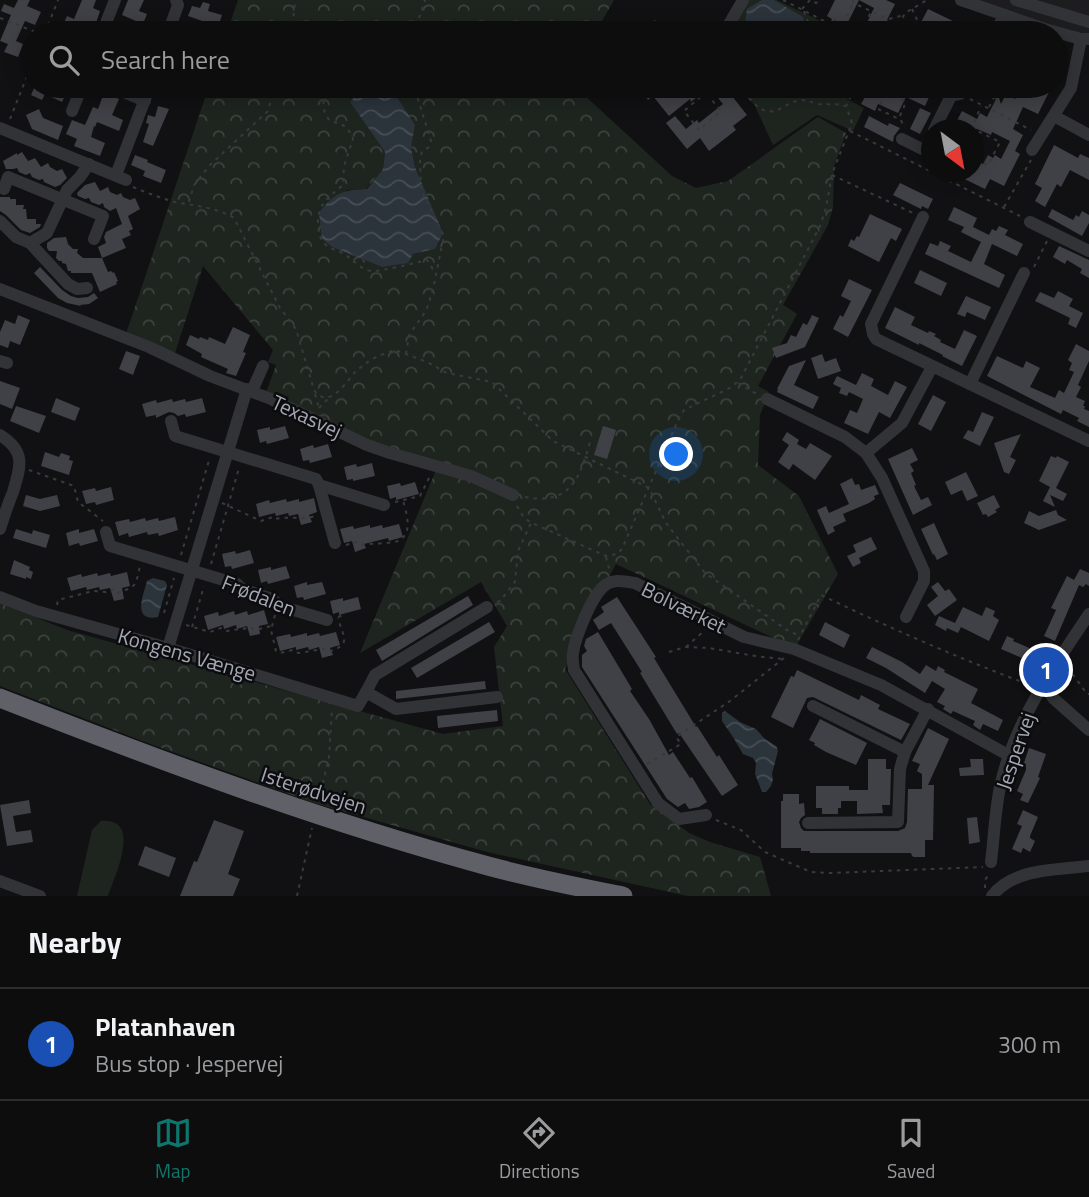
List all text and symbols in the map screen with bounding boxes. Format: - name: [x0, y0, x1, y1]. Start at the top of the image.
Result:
- search box: [21, 21, 1068, 98]
- text: Search here: [101, 40, 230, 79]
- icon: search: [45, 41, 83, 79]
- north arrow: [921, 119, 984, 182]
- street label: Texasvej: [267, 386, 347, 446]
- your location: [659, 437, 693, 471]
- street label: Frødalen: [217, 566, 301, 624]
- street label: Bolværket: [636, 573, 732, 642]
- street label: Kongens Vænge: [114, 619, 260, 689]
- pin: 1: [1023, 644, 1069, 696]
- street label: Jespervej: [987, 708, 1043, 794]
- street label: Isterødvejen: [257, 758, 371, 822]
- text: Nearby: [28, 919, 121, 965]
- text: Platanhaven: [95, 1007, 236, 1046]
- text: 1: [45, 1027, 57, 1062]
- text: 300 m: [998, 1027, 1061, 1062]
- text: Bus stop · Jespervej: [95, 1046, 283, 1081]
- tab: Map: [154, 1114, 192, 1185]
- tab: Directions: [499, 1114, 580, 1185]
- tab: Saved: [887, 1114, 935, 1185]

